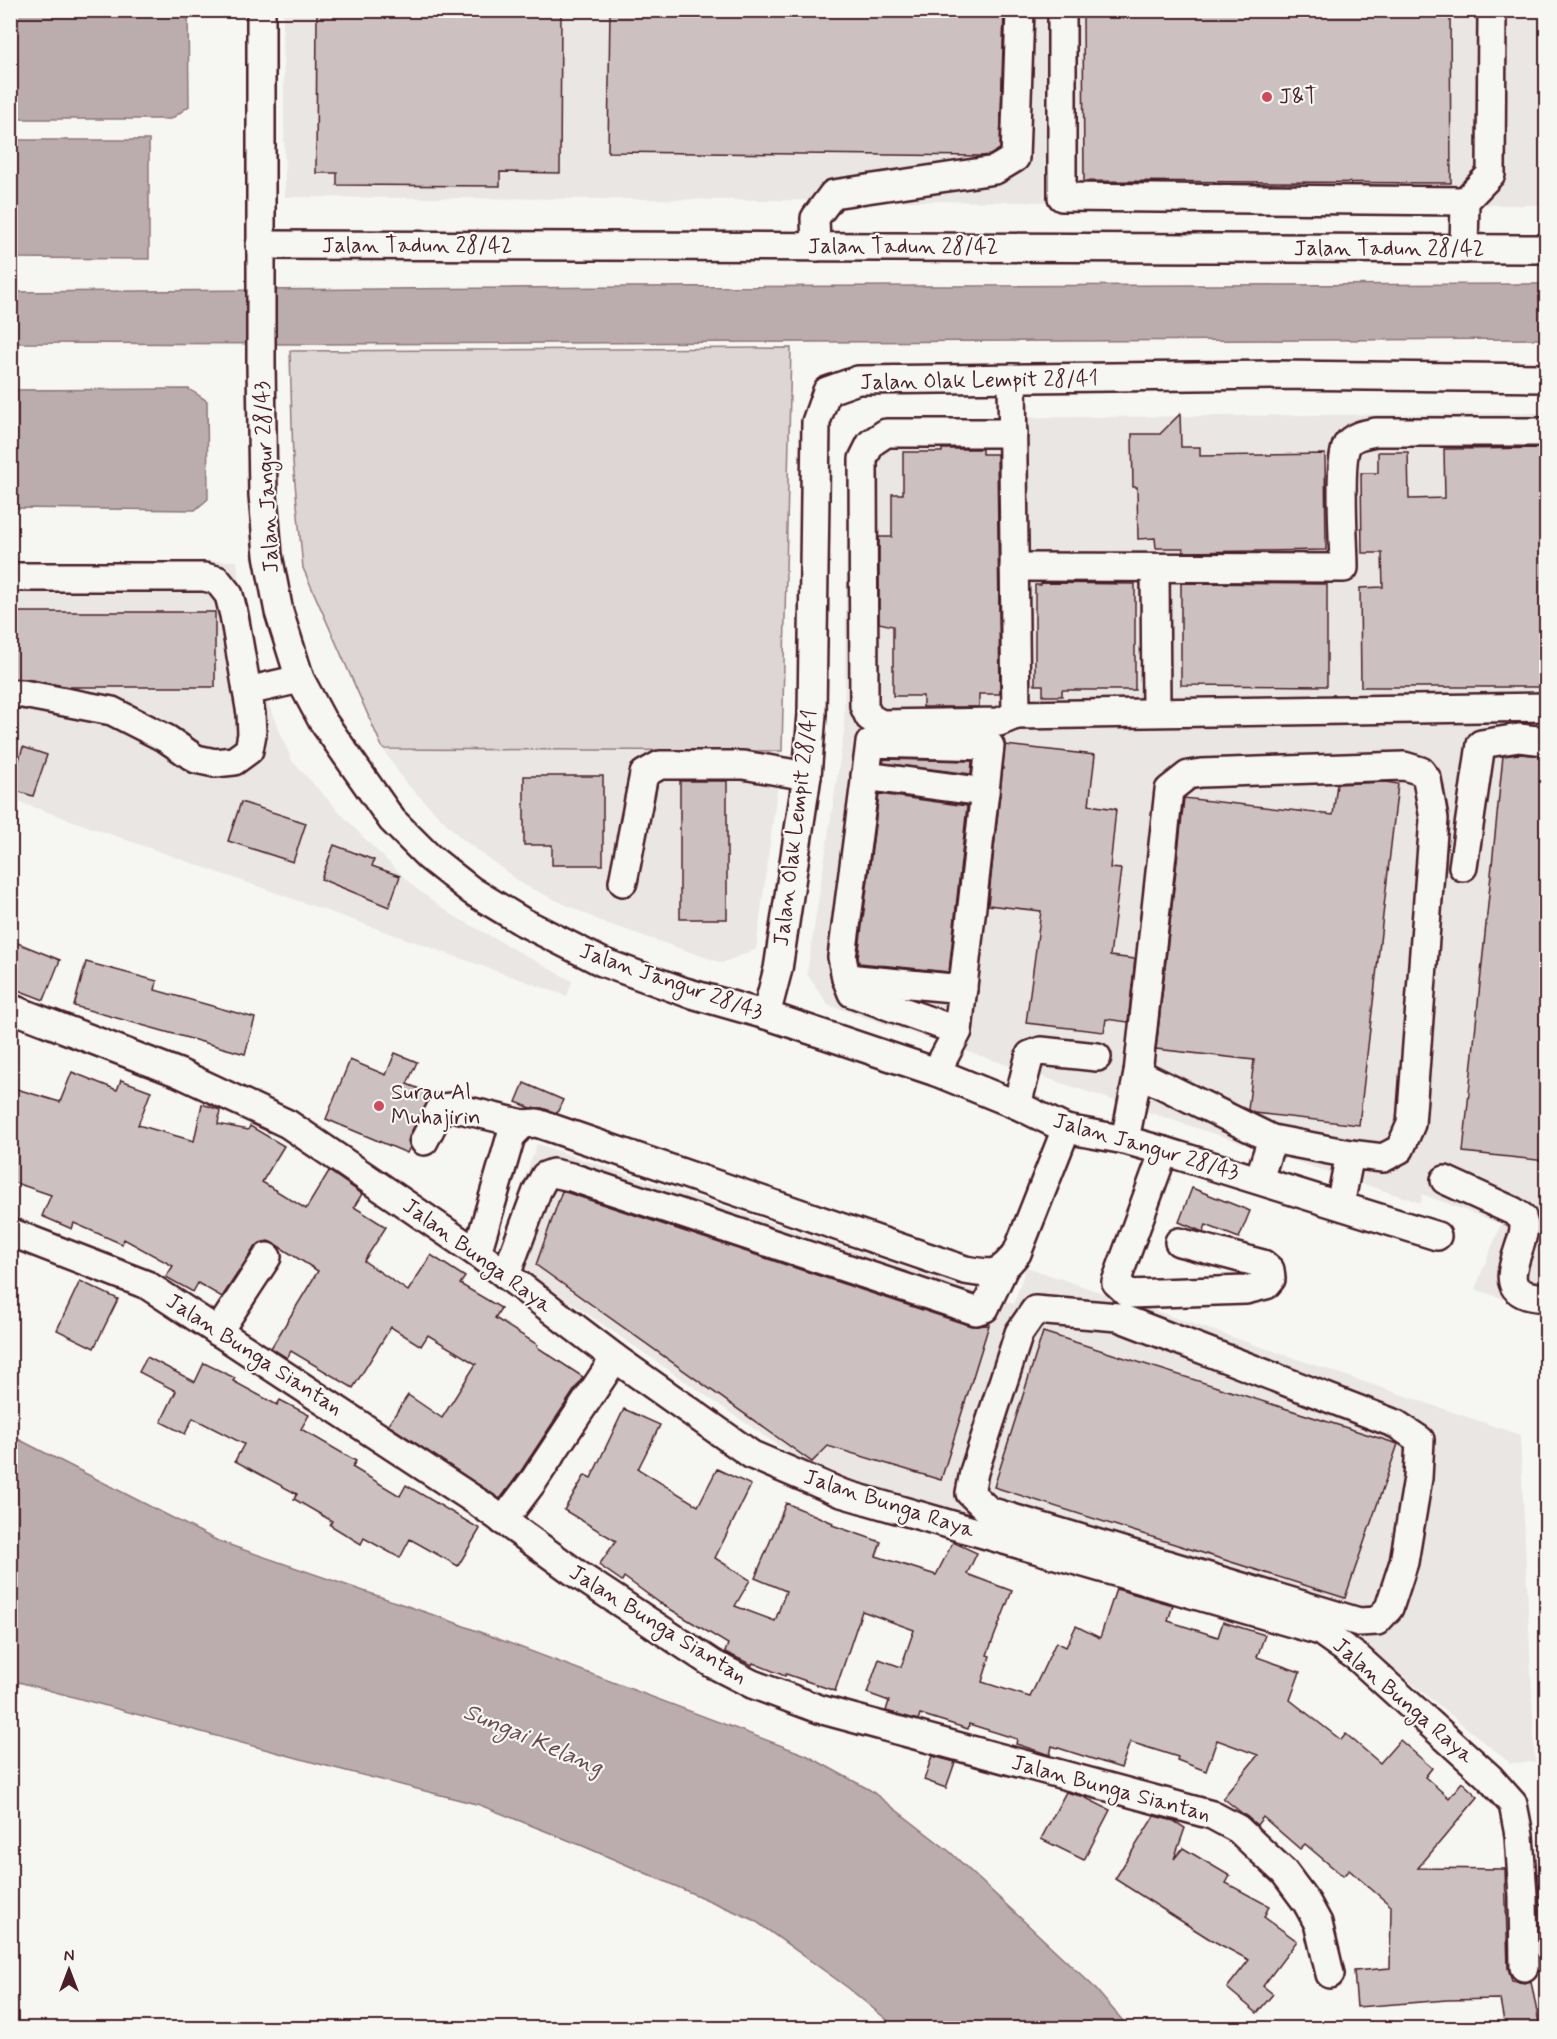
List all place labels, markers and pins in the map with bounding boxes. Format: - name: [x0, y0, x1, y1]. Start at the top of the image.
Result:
- place label: J&T: [1279, 83, 1317, 111]
- marker: J&T: [1260, 90, 1274, 104]
- place label: Surau Al Muhajirin: [391, 1079, 481, 1132]
- marker: Surau Al Muhajirin: [372, 1099, 386, 1113]

